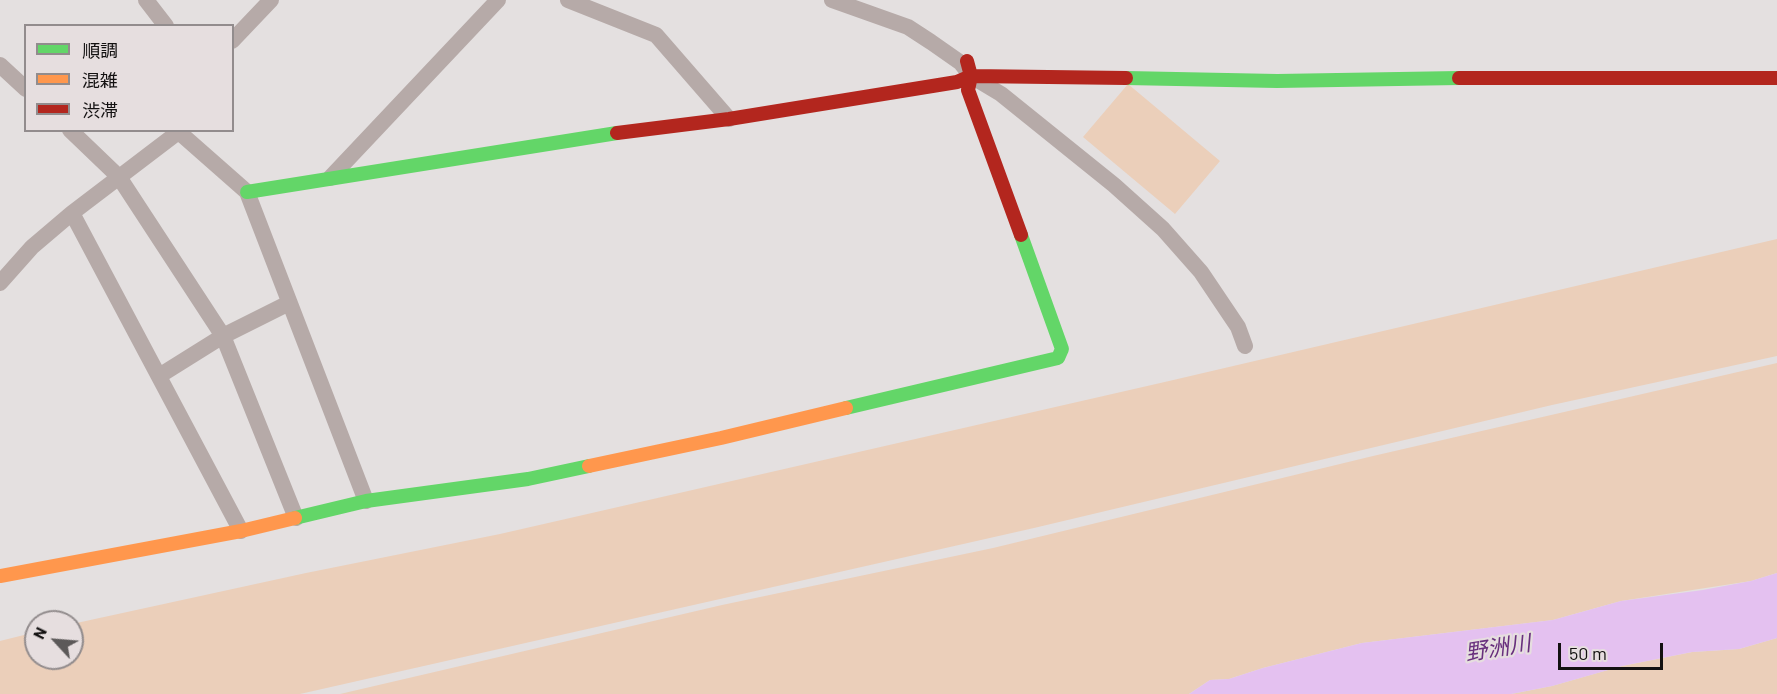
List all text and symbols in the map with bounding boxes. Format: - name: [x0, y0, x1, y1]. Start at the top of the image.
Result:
- legend: [24, 24, 234, 132]
- text: 順調: [82, 39, 118, 61]
- text: 混雑: [82, 69, 118, 91]
- text: 渋滞: [82, 99, 118, 121]
- north arrow: [24, 610, 84, 670]
- text: N: [28, 624, 50, 642]
- water label: 野洲川: [1463, 630, 1533, 666]
- scale bar: [1561, 631, 1666, 669]
- text: 50 m: [1569, 642, 1607, 664]

